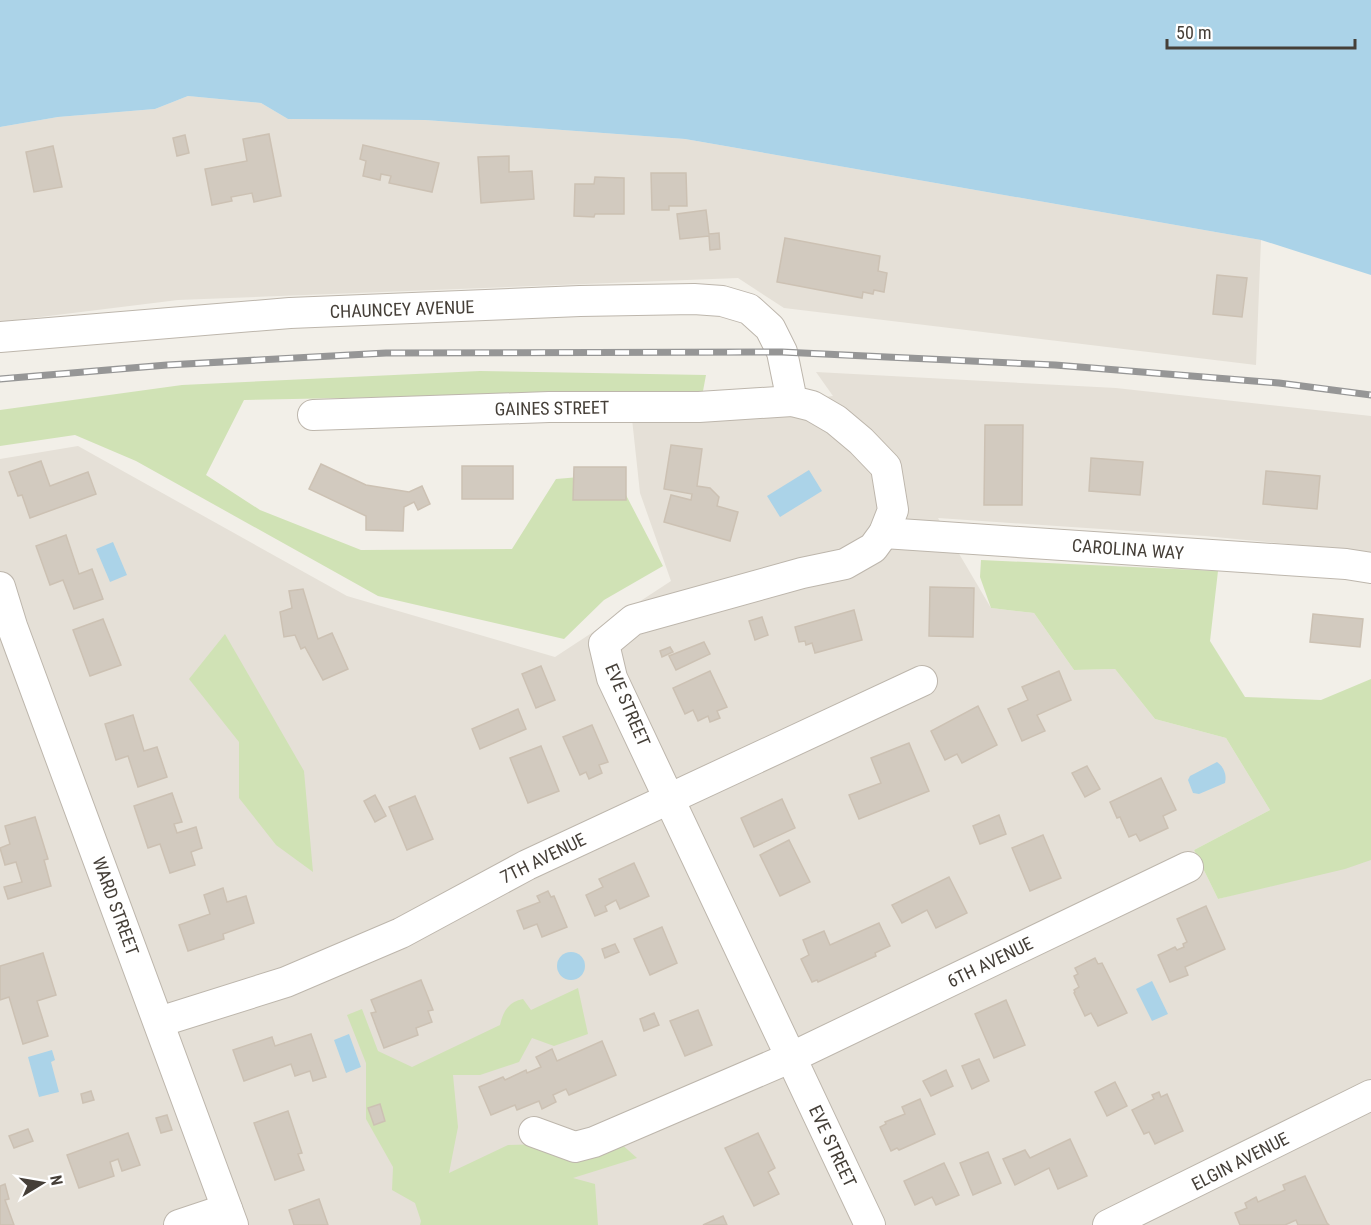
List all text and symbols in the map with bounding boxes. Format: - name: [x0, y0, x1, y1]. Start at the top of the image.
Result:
- scale bar: [1167, 12, 1354, 50]
- text: 50 m: [1176, 22, 1211, 43]
- street label: CHAUNCEY AVENUE: [329, 296, 475, 322]
- street label: GAINES STREET: [494, 396, 610, 420]
- street label: CAROLINA WAY: [1071, 535, 1185, 563]
- street label: EVE STREET: [601, 660, 655, 750]
- street label: 7TH AVENUE: [497, 828, 589, 888]
- street label: WARD STREET: [88, 854, 144, 958]
- street label: 6TH AVENUE: [944, 932, 1036, 992]
- street label: EVE STREET: [805, 1102, 861, 1190]
- street label: ELGIN AVENUE: [1188, 1128, 1292, 1194]
- north arrow: [12, 1153, 72, 1213]
- text: N: [46, 1174, 66, 1187]

